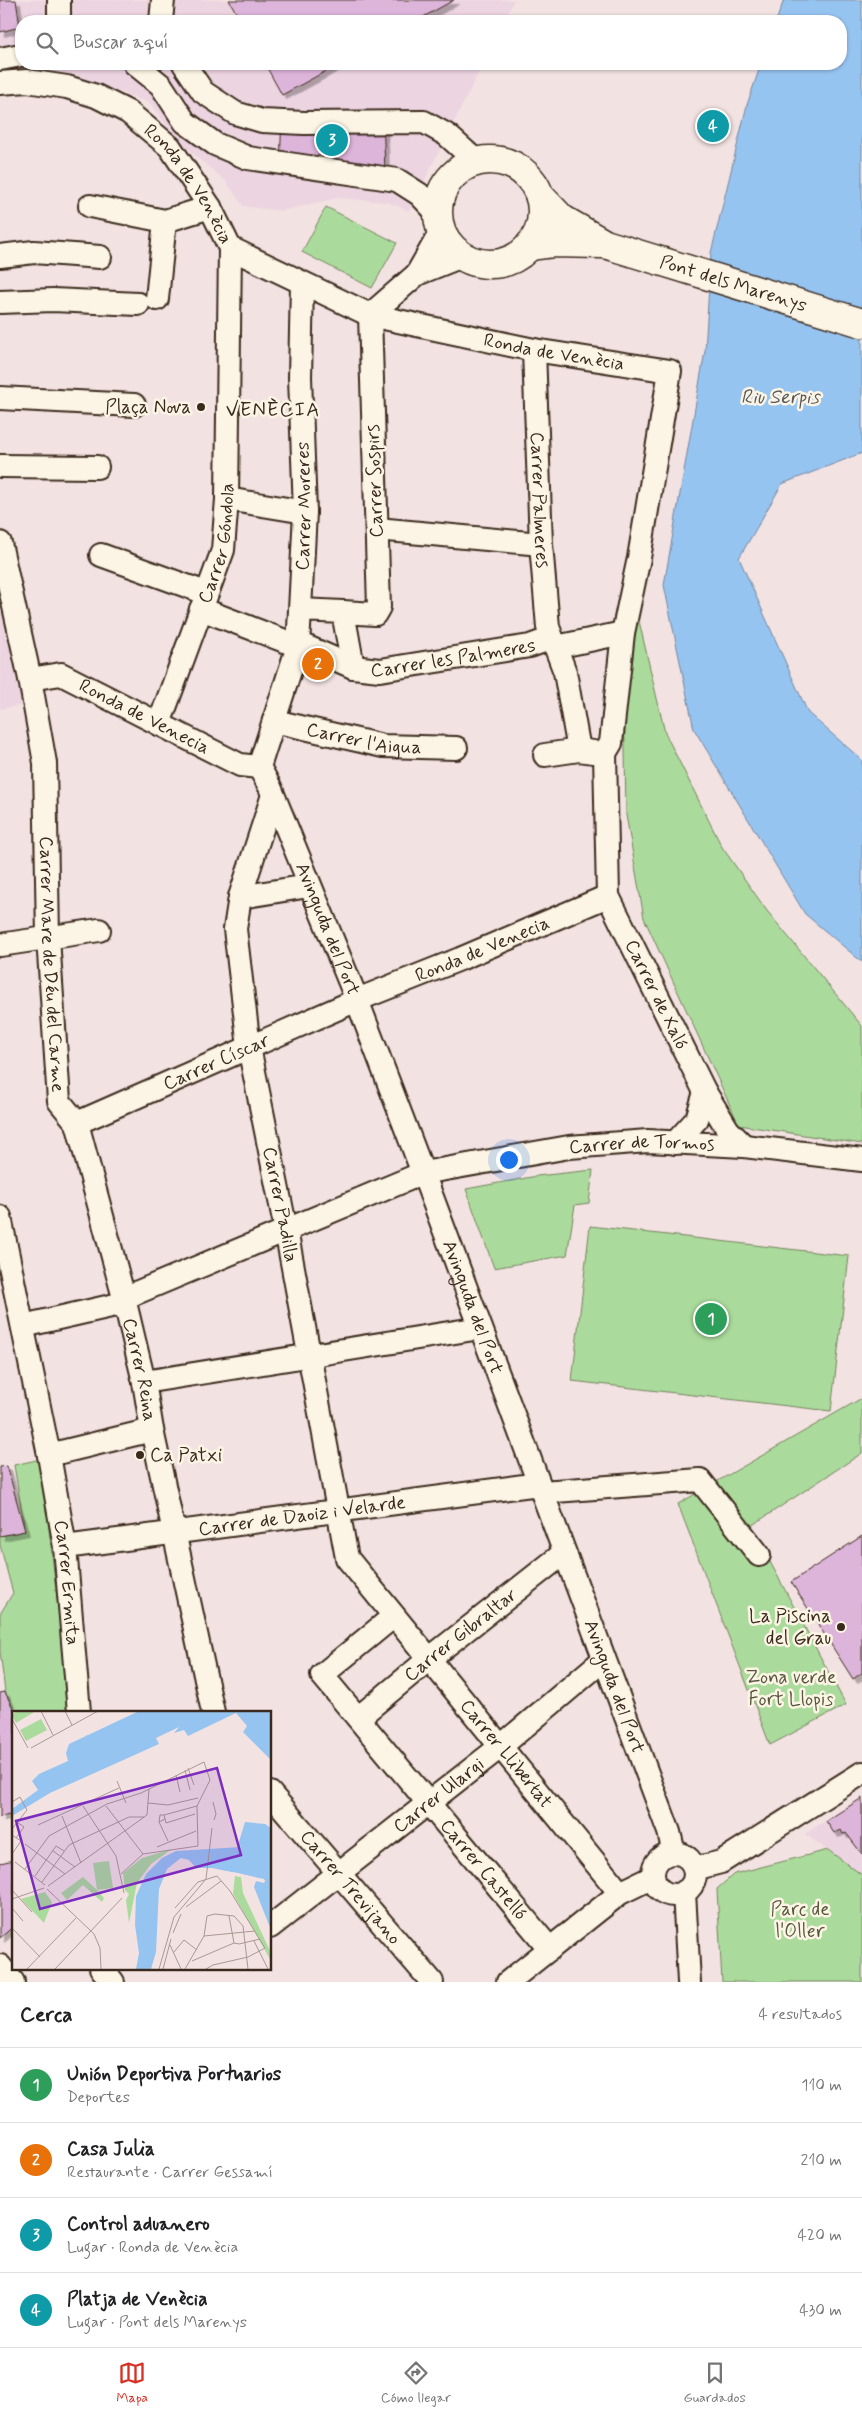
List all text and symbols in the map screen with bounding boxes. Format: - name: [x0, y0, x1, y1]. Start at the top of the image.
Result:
- search box: [15, 15, 847, 70]
- icon: search: [33, 29, 61, 57]
- text: Buscar aquí: [73, 30, 168, 55]
- pin: 4: [697, 107, 729, 145]
- street label: Ronda de Venècia: [139, 118, 239, 248]
- pin: 3: [316, 121, 348, 159]
- street label: Pont dels Marenys: [657, 249, 810, 318]
- street label: Ronda de Venècia: [482, 327, 626, 376]
- water label: Riu Serpis: [741, 384, 821, 411]
- place label: Plaça Nova: [105, 395, 191, 420]
- district label: VENÈCIA: [226, 397, 320, 424]
- marker: Plaça Nova: [195, 401, 207, 413]
- street label: Carrer Sospirs: [361, 424, 389, 538]
- street label: Carrer Palmeres: [524, 431, 555, 569]
- street label: Carrer Moreres: [290, 441, 318, 571]
- street label: Carrer Góndola: [192, 483, 240, 607]
- street label: Carrer les Palmeres: [369, 632, 539, 683]
- pin: 2: [302, 645, 334, 683]
- street label: Ronda de Venecia: [75, 673, 214, 760]
- street label: Carrer l'Aigua: [304, 716, 422, 760]
- street label: Carrer Mare de Déu del Carme: [34, 836, 71, 1093]
- street label: Avinguda del Port: [290, 859, 366, 999]
- street label: Ronda de Venecia: [411, 910, 553, 988]
- street label: Carrer de Xaló: [619, 935, 694, 1053]
- street label: Carrer Císcar: [159, 1027, 273, 1096]
- street label: Carrer de Tormos: [568, 1128, 715, 1159]
- street label: Carrer Padilla: [257, 1144, 304, 1264]
- your location: [496, 1147, 522, 1173]
- street label: Avinguda del Port: [437, 1236, 509, 1377]
- pin: 1: [695, 1300, 727, 1338]
- street label: Carrer Reina: [117, 1315, 163, 1423]
- place label: Ca Patxi: [150, 1443, 222, 1468]
- marker: Ca Patxi: [134, 1449, 146, 1461]
- street label: Carrer de Daoiz i Velarde: [197, 1489, 407, 1542]
- street label: Carrer Ermita: [48, 1518, 86, 1646]
- street label: Carrer Gibraltar: [399, 1582, 522, 1687]
- place label: La Piscina del Grau: [749, 1604, 831, 1651]
- street label: Avinguda del Port: [578, 1616, 651, 1757]
- marker: La Piscina del Grau: [835, 1621, 847, 1633]
- park label: Zona verde Fort Llopis: [746, 1665, 836, 1712]
- street label: Carrer Llibertat: [454, 1694, 558, 1813]
- inset map: [12, 1711, 271, 1970]
- street label: Carrer Ulargi: [388, 1752, 489, 1839]
- street label: Carrer Castelló: [434, 1814, 533, 1925]
- street label: Carrer Trevijano: [294, 1824, 407, 1950]
- park label: Parc de l'Oller: [770, 1897, 830, 1944]
- text: Cerca: [20, 2001, 73, 2029]
- text: 4 resultados: [758, 2004, 842, 2025]
- text: Unión Deportiva Portuarios: [67, 2062, 281, 2087]
- text: 1: [32, 2075, 40, 2096]
- text: 110 m: [801, 2075, 842, 2096]
- text: Deportes: [67, 2087, 130, 2108]
- text: Casa Julia: [67, 2137, 155, 2162]
- text: 2: [32, 2150, 40, 2171]
- text: 210 m: [801, 2150, 842, 2171]
- text: Restaurante · Carrer Gessamí: [67, 2162, 273, 2183]
- text: Control aduanero: [67, 2212, 210, 2237]
- text: 3: [32, 2225, 40, 2246]
- text: 420 m: [798, 2225, 842, 2246]
- text: Lugar · Ronda de Venècia: [67, 2237, 238, 2258]
- text: Platja de Venècia: [67, 2287, 207, 2312]
- text: 4: [31, 2300, 41, 2321]
- text: 430 m: [799, 2300, 842, 2321]
- text: Lugar · Pont dels Marenys: [67, 2312, 247, 2333]
- tab: Mapa: [116, 2359, 148, 2407]
- tab: Cómo llegar: [381, 2359, 451, 2407]
- tab: Guardados: [683, 2359, 746, 2407]

